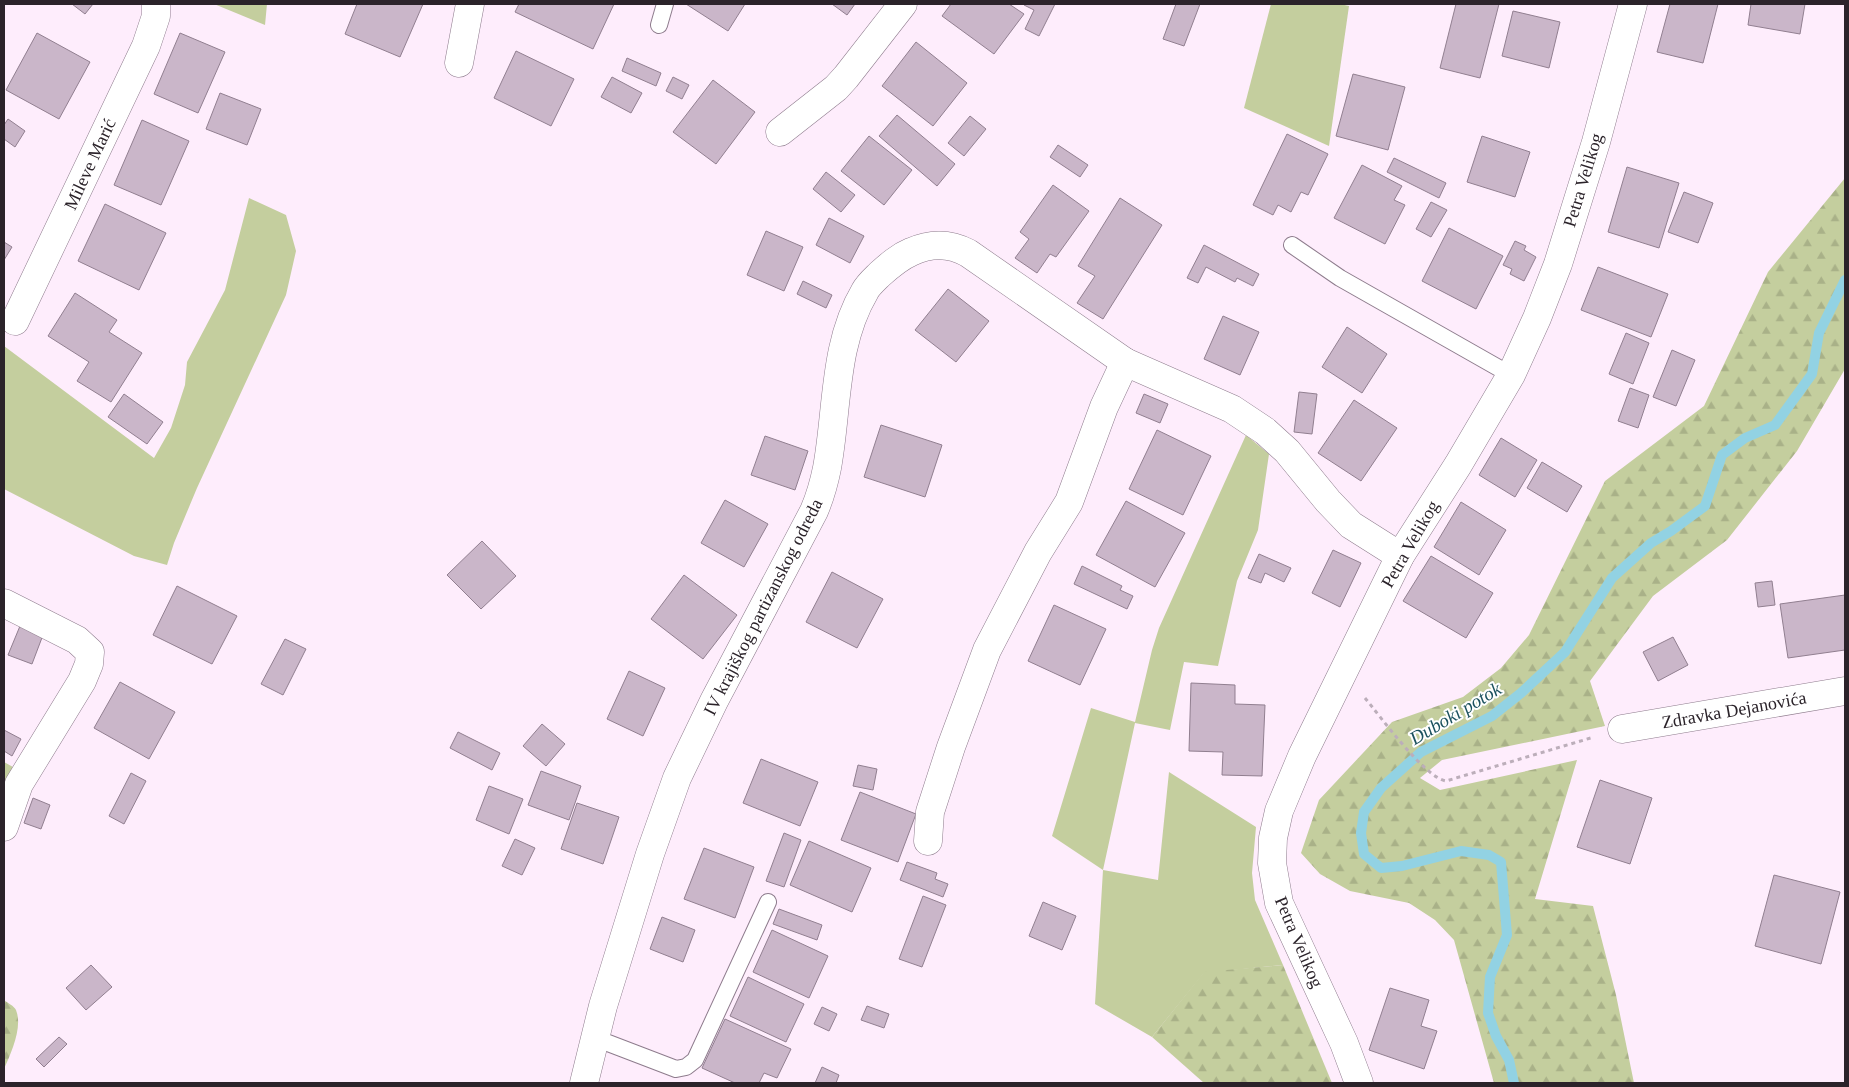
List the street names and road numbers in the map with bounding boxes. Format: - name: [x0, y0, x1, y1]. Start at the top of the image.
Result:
- street label: Mileve Marić: [60, 115, 120, 213]
- street label: Petra Velikog: [1559, 131, 1607, 229]
- street label: IV krajiškog partizanskog odreda: [700, 495, 826, 719]
- street label: Petra Velikog: [1377, 497, 1443, 591]
- street label: Zdravka Dejanovića: [1660, 687, 1808, 733]
- street label: Petra Velikog: [1271, 893, 1327, 991]

